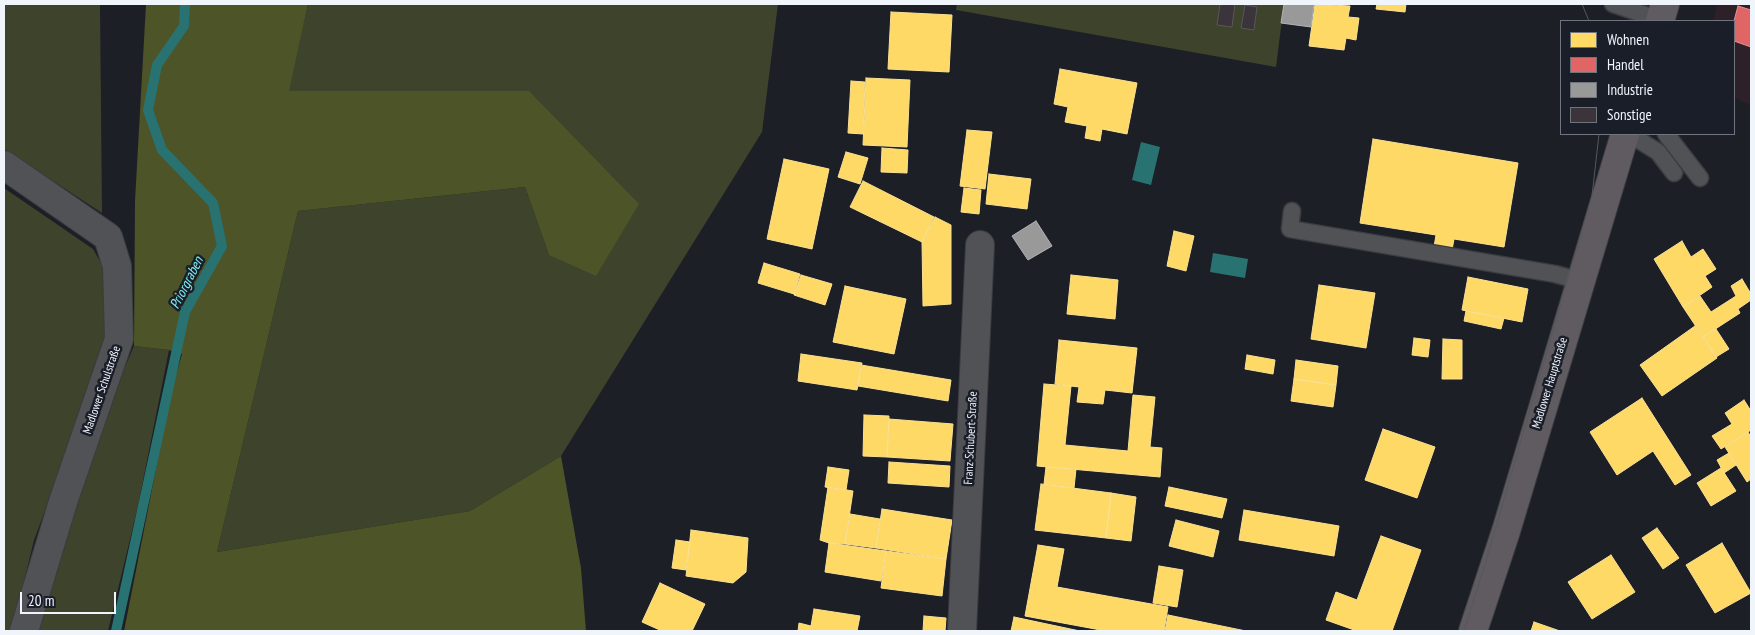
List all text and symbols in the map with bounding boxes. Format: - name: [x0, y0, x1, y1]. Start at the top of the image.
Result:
- legend: [1560, 20, 1735, 135]
- text: Wohnen: [1607, 30, 1649, 49]
- text: Handel: [1607, 55, 1644, 74]
- text: Industrie: [1607, 80, 1653, 99]
- text: Sonstige: [1607, 105, 1652, 124]
- water label: Priorgraben: [167, 254, 207, 312]
- street label: Madlower Hauptstraße: [1529, 336, 1571, 430]
- street label: Madlower Schulstraße: [80, 344, 124, 436]
- street label: Franz-Schubert-Straße: [961, 391, 981, 485]
- scale bar: [22, 582, 119, 614]
- text: 20 m: [28, 591, 54, 610]

